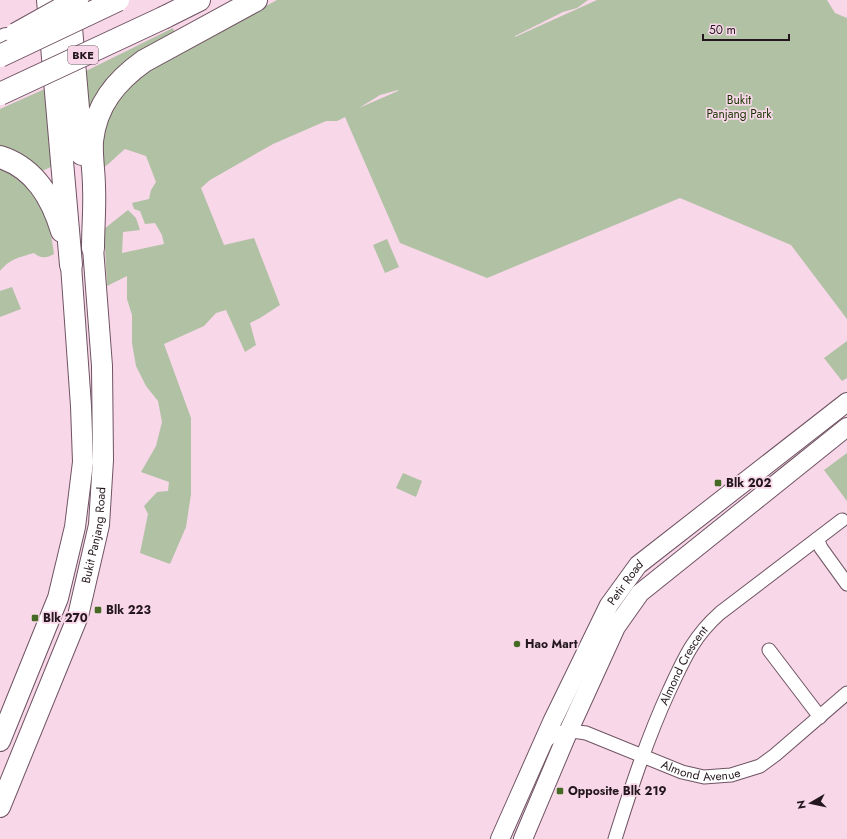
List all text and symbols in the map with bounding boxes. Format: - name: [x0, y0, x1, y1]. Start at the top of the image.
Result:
- scale bar: [703, 16, 789, 42]
- text: 50 m: [709, 21, 736, 39]
- road number: BKE: [68, 46, 98, 64]
- park label: Bukit Panjang Park: [706, 91, 772, 123]
- place label: Blk 202: [726, 474, 772, 492]
- marker: Blk 202: [713, 478, 723, 488]
- street label: Bukit Panjang Road: [77, 486, 110, 585]
- street label: Petir Road: [603, 555, 647, 609]
- place label: Blk 223: [106, 601, 151, 619]
- marker: Blk 223: [93, 605, 103, 615]
- place label: Blk 270: [43, 609, 88, 627]
- marker: Blk 270: [30, 613, 40, 623]
- street label: Almond Crescent: [655, 622, 712, 708]
- place label: Hao Mart: [525, 635, 578, 653]
- marker: Hao Mart: [512, 639, 522, 649]
- street label: Almond Avenue: [658, 755, 743, 786]
- place label: Opposite Blk 219: [568, 782, 667, 800]
- north arrow: [791, 783, 831, 823]
- marker: Opposite Blk 219: [555, 786, 565, 796]
- text: N: [793, 799, 810, 810]

